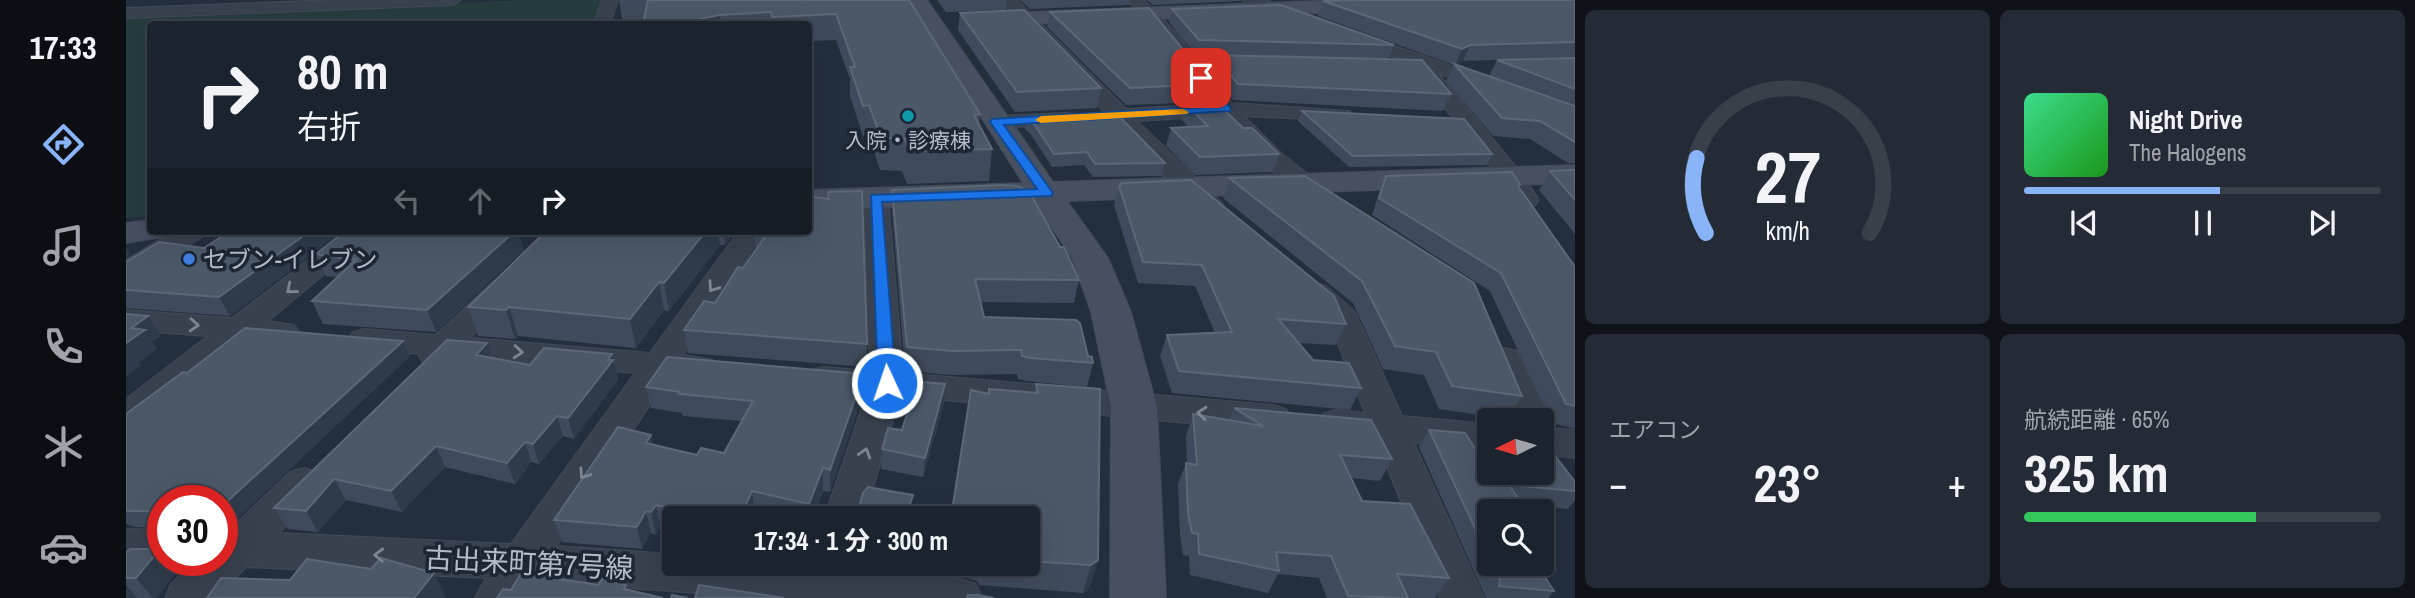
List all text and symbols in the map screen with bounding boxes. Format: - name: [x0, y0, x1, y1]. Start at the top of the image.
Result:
- text: 17:33: [29, 26, 97, 69]
- text: 80 m: [297, 38, 389, 104]
- pin: [1171, 48, 1231, 108]
- icon: right: [182, 49, 273, 140]
- icon: arrive: [1182, 59, 1220, 97]
- text: Night Drive: [2129, 102, 2243, 137]
- text: 右折: [297, 105, 361, 148]
- marker: 入院・診療棟: [900, 108, 916, 124]
- icon: directions: [39, 120, 88, 169]
- place label: 入院・診療棟: [845, 126, 971, 155]
- text: 27: [1754, 129, 1821, 227]
- text: The Halogens: [2129, 137, 2246, 168]
- icon: left: [388, 182, 426, 220]
- icon: ahead: [461, 182, 499, 220]
- icon: right: [534, 182, 572, 220]
- icon: previous: [2065, 204, 2103, 242]
- icon: pause: [2184, 204, 2222, 242]
- icon: next: [2303, 204, 2341, 242]
- text: km/h: [1765, 214, 1810, 248]
- icon: music: [39, 221, 88, 270]
- place label: セブン-イレブン: [203, 243, 378, 275]
- marker: セブン-イレブン: [181, 251, 197, 267]
- one-way arrow: [709, 279, 721, 292]
- one-way arrow: [287, 281, 299, 294]
- one-way arrow: [189, 317, 200, 332]
- icon: phone: [39, 322, 88, 371]
- one-way arrow: [513, 344, 524, 359]
- position arrow: [850, 346, 924, 420]
- text: 航続距離 · 65%: [2024, 404, 2169, 435]
- one-way arrow: [1196, 406, 1207, 421]
- north arrow: [1477, 408, 1554, 485]
- map controls: [1477, 408, 1554, 576]
- text: エアコン: [1609, 414, 1701, 445]
- icon: climate: [39, 422, 88, 471]
- text: 325 km: [2024, 438, 2169, 508]
- one-way arrow: [856, 447, 871, 459]
- text: 23°: [1753, 448, 1822, 518]
- text: −: [1609, 458, 1627, 509]
- text: +: [1948, 458, 1966, 509]
- one-way arrow: [580, 466, 592, 479]
- speed limit sign: 30: [147, 485, 238, 576]
- button: search: [1477, 499, 1554, 576]
- icon: car: [39, 523, 88, 572]
- text: 17:34 · 1 分 · 300 m: [754, 523, 948, 558]
- street label: 古出来町第7号線: [424, 539, 634, 587]
- one-way arrow: [373, 548, 384, 563]

